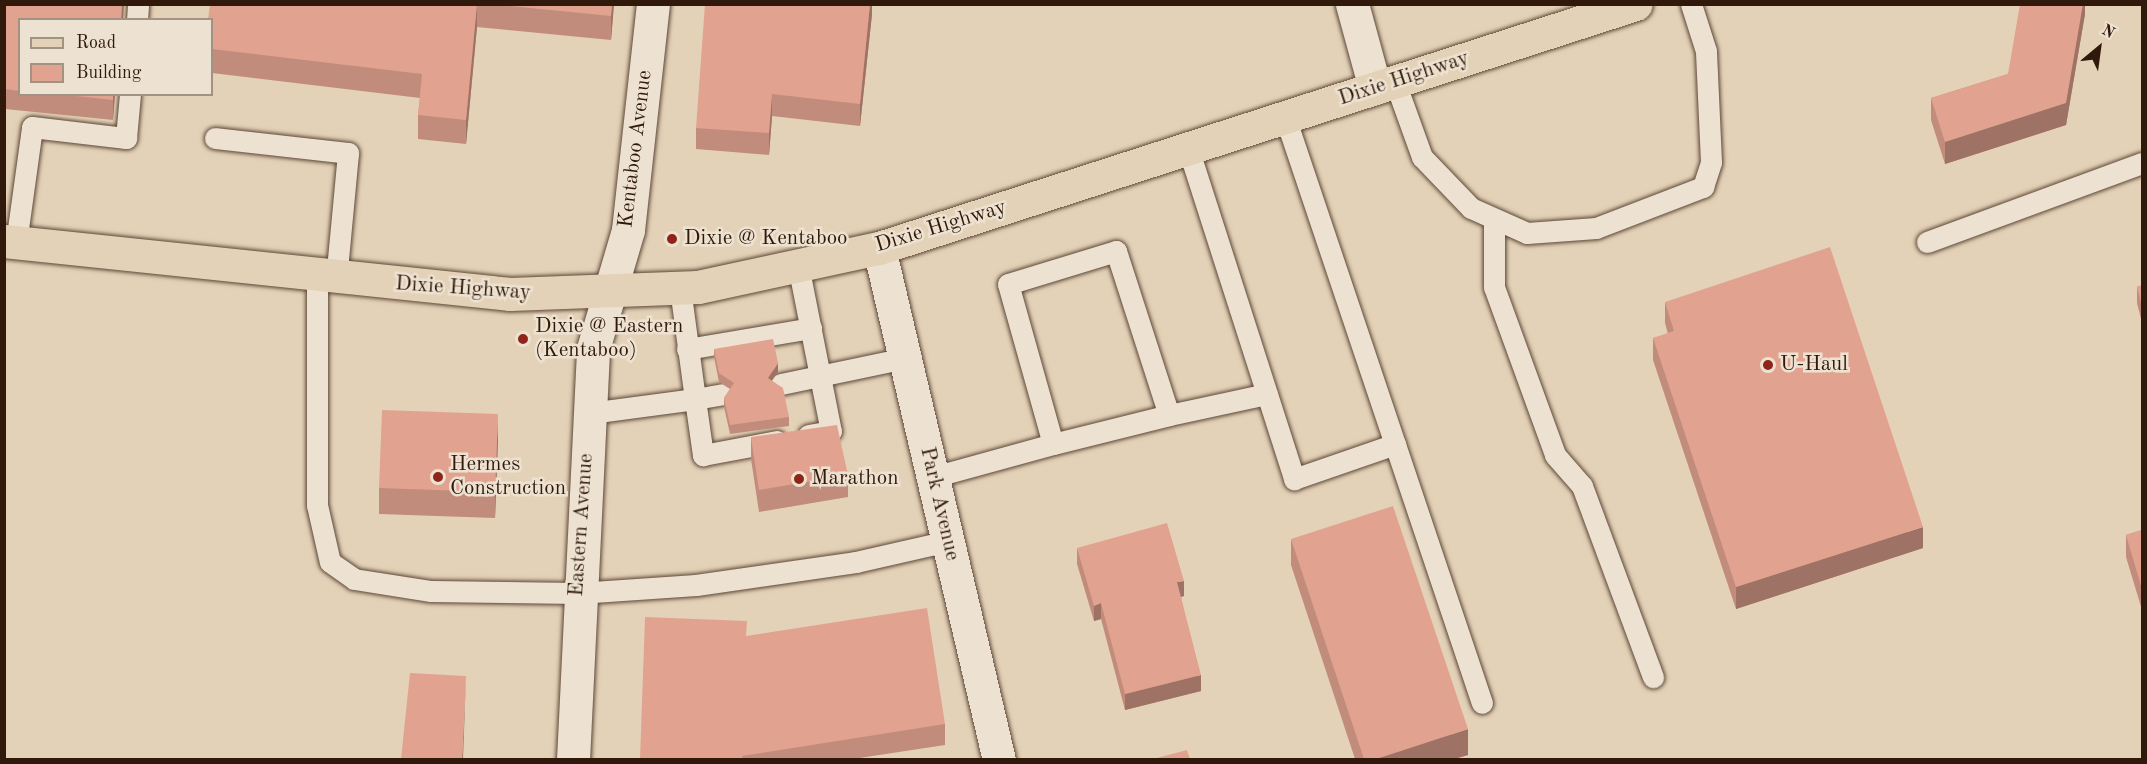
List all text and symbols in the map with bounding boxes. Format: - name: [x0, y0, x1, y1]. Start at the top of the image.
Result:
- legend: [18, 18, 213, 96]
- north arrow: [2069, 18, 2129, 78]
- text: N: [2098, 22, 2117, 42]
- text: Road: [76, 34, 116, 52]
- street label: Dixie Highway: [1335, 46, 1473, 112]
- text: Building: [76, 64, 141, 82]
- street label: Kentaboo Avenue: [614, 69, 658, 229]
- street label: Dixie Highway: [872, 195, 1010, 259]
- place label: Dixie @ Kentaboo: [684, 226, 847, 252]
- marker: Dixie @ Kentaboo: [665, 232, 679, 246]
- street label: Dixie Highway: [394, 272, 532, 306]
- place label: Dixie @ Eastern (Kentaboo): [535, 314, 683, 364]
- marker: Dixie @ Eastern (Kentaboo): [516, 332, 530, 346]
- place label: U-Haul: [1780, 352, 1848, 378]
- marker: U-Haul: [1761, 358, 1775, 372]
- street label: Park Avenue: [914, 445, 964, 563]
- place label: Hermes Construction: [450, 452, 566, 502]
- street label: Eastern Avenue: [564, 453, 600, 597]
- place label: Marathon: [811, 466, 898, 492]
- marker: Hermes Construction: [431, 470, 445, 484]
- marker: Marathon: [792, 472, 806, 486]

